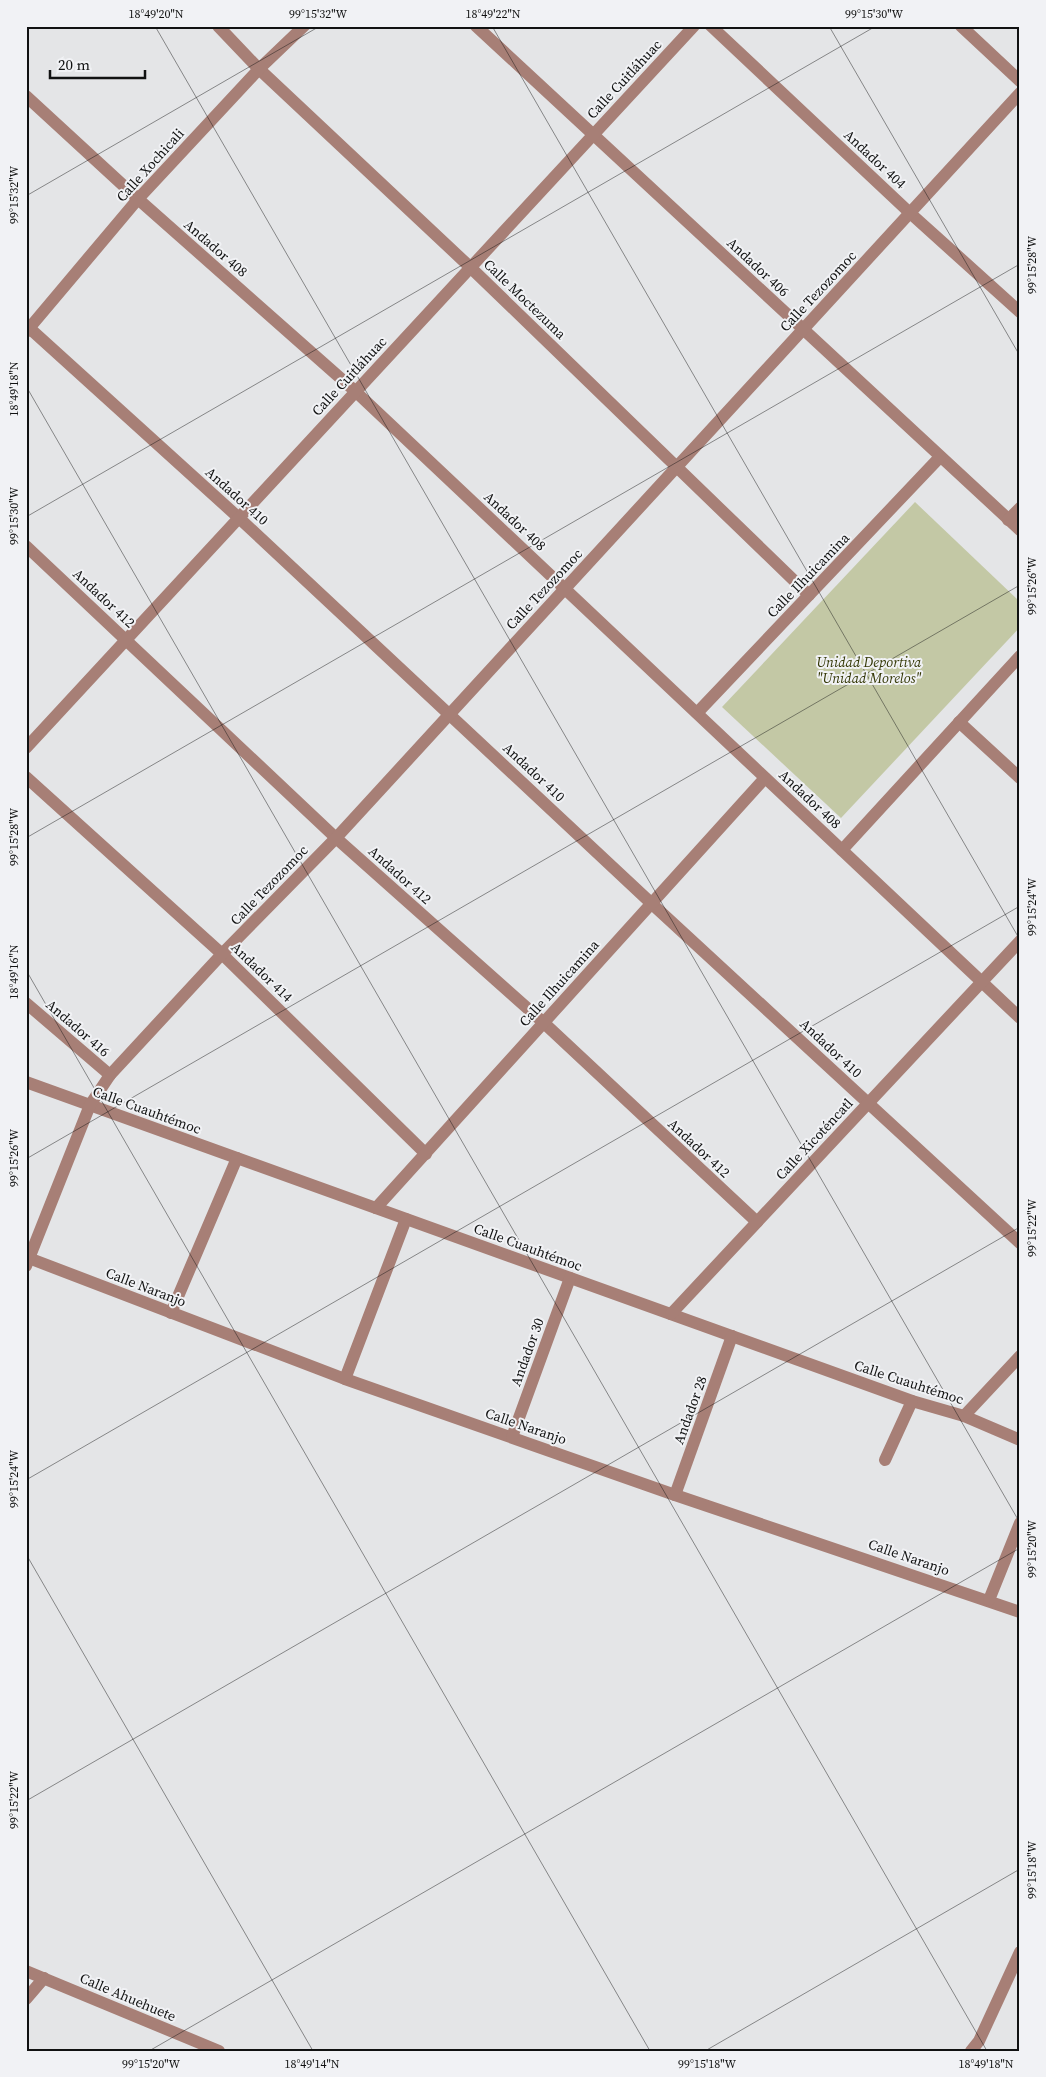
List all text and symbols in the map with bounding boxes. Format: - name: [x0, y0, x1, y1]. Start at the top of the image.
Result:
- text: 18°49'20"N: [128, 6, 184, 22]
- text: 99°15'32"W: [289, 6, 347, 22]
- text: 18°49'22"N: [465, 6, 521, 22]
- text: 99°15'30"W: [845, 6, 903, 22]
- street label: Calle Cuitláhuac: [582, 35, 666, 123]
- scale bar: [50, 48, 145, 80]
- text: 20 m: [58, 54, 90, 75]
- street label: Calle Xochicali: [112, 124, 188, 206]
- street label: Andador 404: [839, 125, 911, 193]
- text: 99°15'32"W: [6, 166, 22, 224]
- street label: Andador 408: [180, 215, 252, 281]
- street label: Andador 406: [722, 233, 794, 301]
- text: 99°15'28"W: [1024, 236, 1040, 294]
- street label: Calle Tezozomoc: [775, 246, 861, 336]
- street label: Calle Moctezuma: [479, 254, 571, 344]
- street label: Calle Cuitláhuac: [307, 332, 391, 420]
- text: 18°49'18"N: [6, 361, 22, 417]
- street label: Andador 410: [201, 462, 273, 530]
- text: 99°15'30"W: [6, 487, 22, 545]
- street label: Andador 408: [479, 487, 551, 555]
- street label: Calle Ilhuicamina: [762, 527, 854, 622]
- street label: Calle Tezozomoc: [501, 544, 587, 634]
- text: 99°15'26"W: [1024, 557, 1040, 615]
- street label: Andador 412: [68, 564, 140, 632]
- park label: Unidad Deportiva "Unidad Morelos": [817, 652, 922, 688]
- street label: Andador 410: [498, 738, 570, 806]
- street label: Andador 408: [774, 765, 846, 833]
- text: 99°15'28"W: [6, 808, 22, 866]
- street label: Calle Tezozomoc: [226, 840, 313, 929]
- street label: Andador 412: [364, 841, 436, 909]
- text: 99°15'24"W: [1024, 878, 1040, 936]
- street label: Calle Ilhuicamina: [514, 934, 604, 1031]
- street label: Andador 414: [227, 938, 297, 1006]
- text: 18°49'16"N: [6, 944, 22, 1000]
- street label: Andador 416: [42, 995, 114, 1061]
- street label: Andador 410: [795, 1014, 867, 1082]
- street label: Calle Cuauhtémoc: [90, 1081, 204, 1139]
- street label: Calle Xicoténcatl: [771, 1094, 857, 1184]
- street label: Andador 412: [663, 1114, 735, 1182]
- text: 99°15'26"W: [6, 1129, 22, 1187]
- text: 99°15'22"W: [1024, 1199, 1040, 1257]
- street label: Calle Cuauhtémoc: [471, 1218, 585, 1276]
- street label: Calle Naranjo: [103, 1262, 189, 1312]
- street label: Andador 30: [505, 1315, 549, 1389]
- street label: Calle Cuauhtémoc: [852, 1355, 966, 1409]
- street label: Andador 28: [668, 1373, 712, 1447]
- street label: Calle Naranjo: [483, 1403, 570, 1449]
- text: 99°15'24"W: [6, 1450, 22, 1508]
- text: 99°15'20"W: [1024, 1520, 1040, 1578]
- street label: Calle Naranjo: [866, 1534, 953, 1580]
- text: 99°15'22"W: [6, 1771, 22, 1829]
- text: 99°15'18"W: [1024, 1841, 1040, 1899]
- street label: Calle Ahuehuete: [77, 1968, 179, 2026]
- text: 99°15'20"W: [122, 2056, 180, 2072]
- text: 18°49'14"N: [284, 2056, 340, 2072]
- text: 99°15'18"W: [678, 2056, 736, 2072]
- text: 18°49'18"N: [958, 2056, 1014, 2072]

